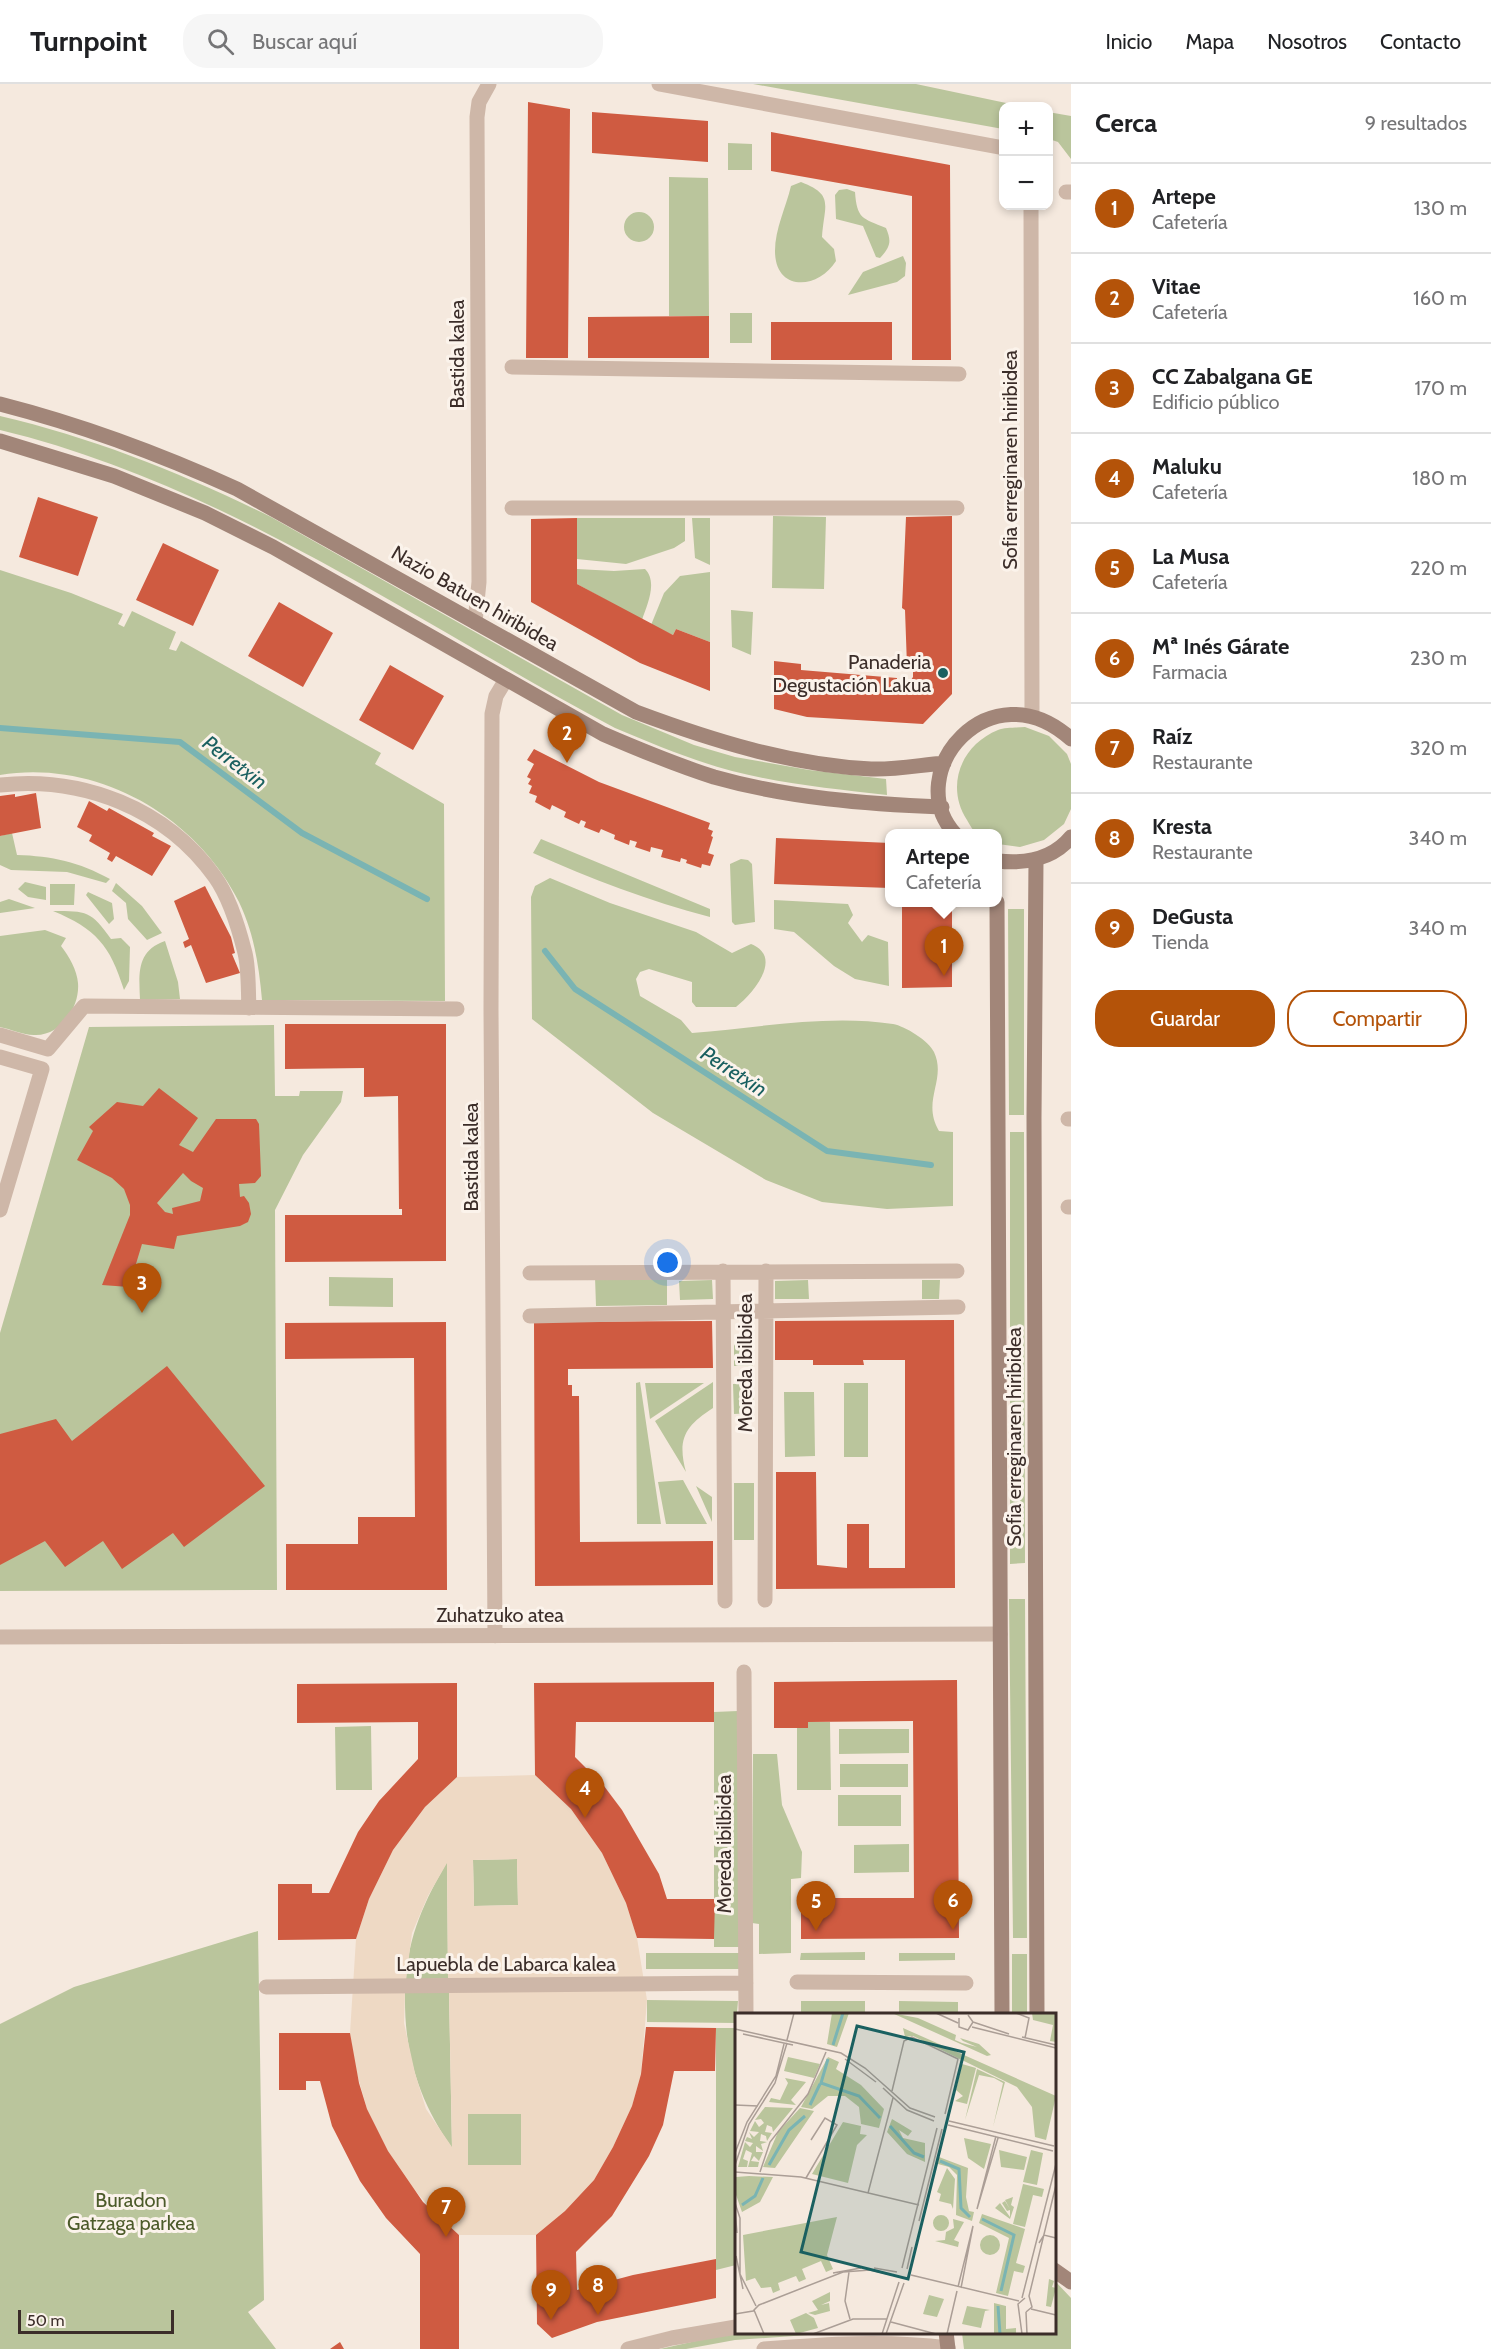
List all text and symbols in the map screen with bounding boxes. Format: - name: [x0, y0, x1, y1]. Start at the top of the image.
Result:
- search box: [183, 14, 603, 68]
- text: Turnpoint: [30, 24, 147, 58]
- icon: search: [204, 25, 237, 58]
- text: Buscar aquí: [252, 28, 357, 55]
- text: Inicio: [1105, 29, 1152, 54]
- text: Mapa: [1185, 29, 1234, 54]
- text: Nosotros: [1267, 29, 1347, 54]
- text: Contacto: [1380, 29, 1461, 54]
- map controls: [999, 102, 1053, 210]
- button: +: [999, 102, 1053, 156]
- text: Cerca: [1095, 107, 1157, 139]
- text: 9 resultados: [1365, 111, 1467, 135]
- button: −: [999, 156, 1053, 210]
- text: Artepe: [1152, 183, 1216, 210]
- text: 1: [1111, 196, 1118, 220]
- text: 130 m: [1414, 196, 1467, 220]
- text: Cafetería: [1152, 210, 1228, 234]
- text: Vitae: [1152, 273, 1201, 300]
- text: 2: [1109, 286, 1120, 310]
- text: 160 m: [1413, 286, 1467, 310]
- street label: Bastida kalea: [445, 299, 469, 408]
- text: Cafetería: [1152, 300, 1228, 324]
- street label: Sofia erreginaren hiribidea: [998, 350, 1022, 570]
- text: CC Zabalgana GE: [1152, 363, 1313, 390]
- text: 3: [1109, 376, 1120, 400]
- text: 170 m: [1415, 376, 1467, 400]
- text: Edificio público: [1152, 390, 1279, 414]
- text: Maluku: [1152, 453, 1222, 480]
- text: 4: [1108, 466, 1121, 490]
- text: 180 m: [1412, 466, 1467, 490]
- text: Cafetería: [1152, 480, 1228, 504]
- street label: Nazio Batuen hiribidea: [387, 540, 563, 656]
- text: La Musa: [1152, 543, 1229, 570]
- text: 5: [1109, 556, 1120, 580]
- text: 220 m: [1410, 556, 1467, 580]
- text: Cafetería: [1152, 570, 1228, 594]
- text: Mª Inés Gárate: [1152, 633, 1289, 660]
- text: 6: [1109, 646, 1120, 670]
- text: 230 m: [1410, 646, 1467, 670]
- place label: Panaderia Degustación Lakua: [773, 650, 931, 697]
- text: Farmacia: [1152, 660, 1227, 684]
- marker: Panaderia Degustación Lakua: [936, 666, 950, 680]
- pin: 2: [548, 714, 586, 763]
- text: Raíz: [1152, 723, 1192, 750]
- water label: Perretxin: [198, 730, 272, 794]
- text: 7: [1109, 736, 1120, 760]
- text: 320 m: [1410, 736, 1467, 760]
- text: Restaurante: [1152, 750, 1253, 774]
- text: Kresta: [1152, 813, 1212, 840]
- text: 8: [1108, 826, 1121, 850]
- text: 340 m: [1409, 826, 1467, 850]
- popup: [885, 829, 1002, 907]
- text: Restaurante: [1152, 840, 1253, 864]
- text: Artepe: [906, 843, 970, 870]
- text: Cafetería: [906, 870, 981, 894]
- text: DeGusta: [1152, 903, 1233, 930]
- text: 9: [1109, 916, 1120, 940]
- text: 340 m: [1409, 916, 1467, 940]
- pin: 1: [924, 926, 964, 976]
- text: Tienda: [1152, 930, 1209, 954]
- button: Guardar: [1095, 990, 1275, 1047]
- button: Compartir: [1287, 990, 1467, 1047]
- water label: Perretxin: [696, 1040, 772, 1102]
- street label: Bastida kalea: [459, 1102, 483, 1211]
- your location: [653, 1248, 682, 1277]
- pin: 3: [122, 1264, 162, 1313]
- street label: Moreda ibilbidea: [733, 1293, 757, 1433]
- street label: Sofia erreginaren hiribidea: [1002, 1327, 1026, 1547]
- street label: Zuhatzuko atea: [436, 1603, 564, 1627]
- pin: 4: [566, 1768, 604, 1818]
- street label: Moreda ibilbidea: [712, 1774, 736, 1914]
- pin: 6: [934, 1880, 972, 1930]
- pin: 5: [796, 1882, 836, 1931]
- street label: Lapuebla de Labarca kalea: [396, 1952, 616, 1976]
- inset map: [735, 2013, 1056, 2334]
- park label: Buradon Gatzaga parkea: [67, 2188, 195, 2235]
- pin: 7: [426, 2188, 466, 2237]
- pin: 8: [578, 2266, 618, 2315]
- pin: 9: [532, 2270, 570, 2320]
- scale bar: [18, 2307, 174, 2334]
- text: 50 m: [27, 2311, 64, 2330]

